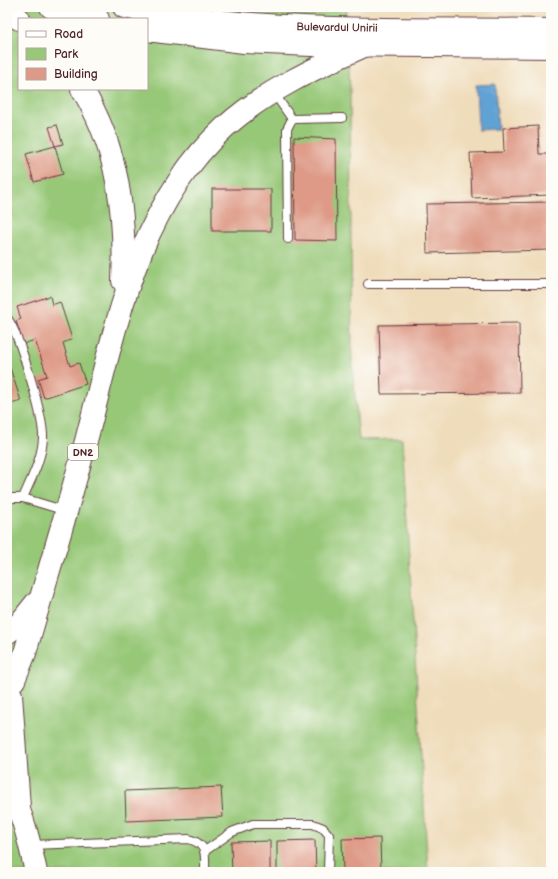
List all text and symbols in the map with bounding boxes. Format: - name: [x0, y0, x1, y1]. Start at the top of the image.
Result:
- legend: [18, 18, 148, 90]
- street label: Bulevardul Unirii: [296, 20, 378, 35]
- text: Road: [54, 27, 83, 42]
- text: Park: [54, 47, 78, 62]
- text: Building: [54, 67, 98, 82]
- road number: DN2: [68, 444, 98, 460]

